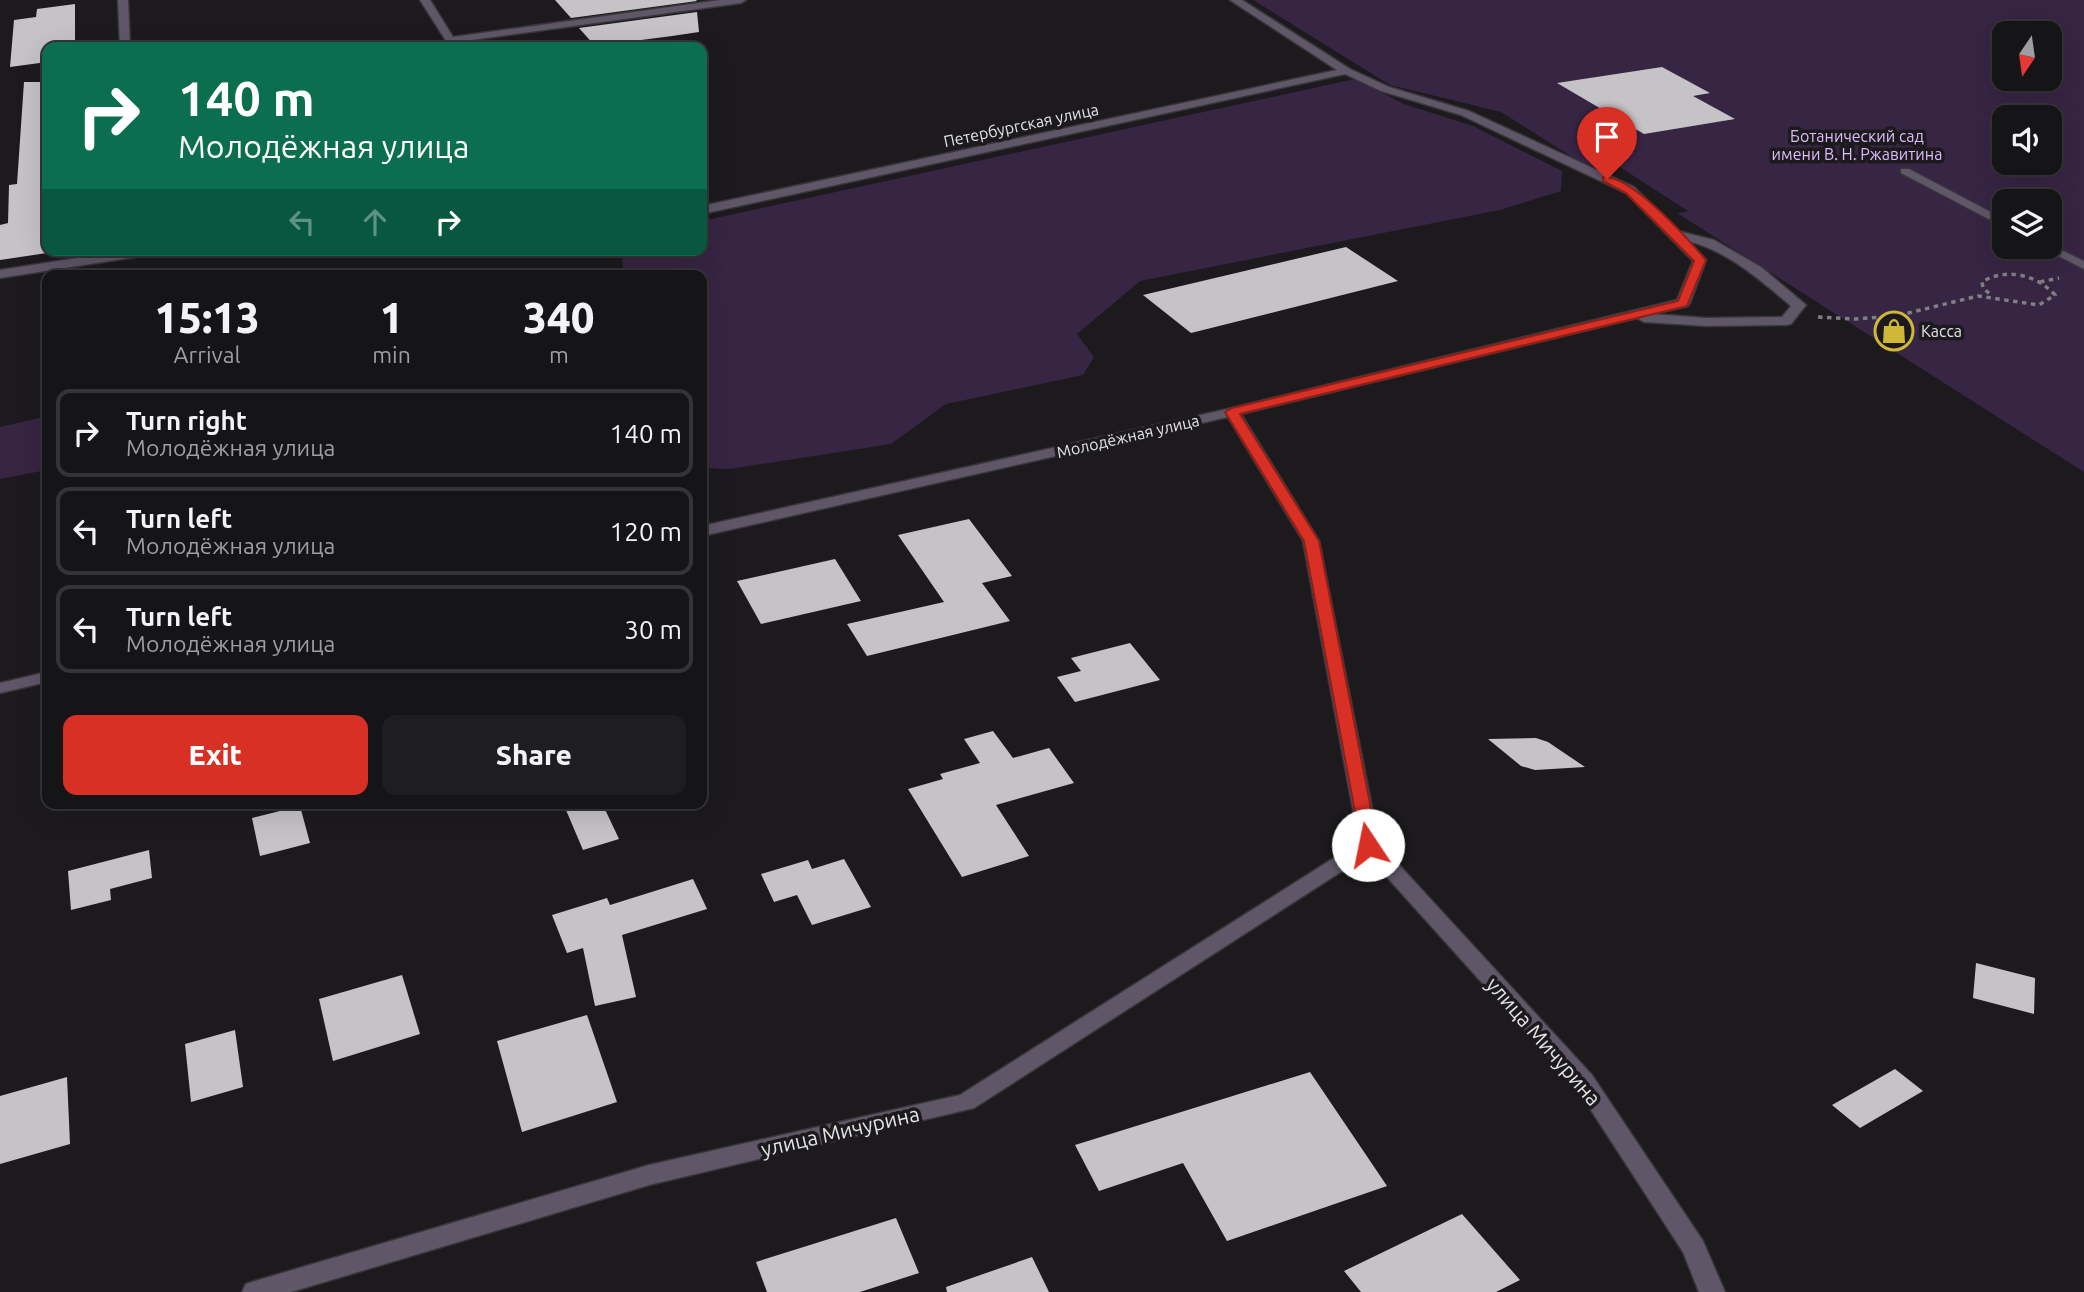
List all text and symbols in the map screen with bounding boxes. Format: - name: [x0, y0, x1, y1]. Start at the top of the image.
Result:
- north arrow: [1992, 21, 2062, 91]
- map controls: [1992, 21, 2062, 259]
- icon: right: [63, 70, 154, 161]
- text: 140 m: [178, 70, 315, 125]
- street label: Петербургская улица: [942, 100, 1100, 150]
- button: sound: [1992, 105, 2062, 175]
- pin: [1577, 107, 1637, 179]
- icon: arrive: [1588, 118, 1626, 156]
- park label: Ботанический сад имени В. Н. Ржавитина: [1772, 127, 1942, 163]
- text: Молодёжная улица: [178, 128, 469, 164]
- button: layers: [1992, 189, 2062, 259]
- icon: left: [283, 203, 321, 241]
- icon: ahead: [356, 203, 394, 241]
- icon: right: [429, 203, 467, 241]
- text: 15:13: [155, 294, 260, 341]
- text: 1: [380, 294, 403, 341]
- text: 340: [523, 294, 594, 341]
- shop icon: Касса: [1873, 310, 1915, 352]
- place label: Касса: [1921, 322, 1962, 340]
- text: Arrival: [174, 342, 241, 367]
- text: min: [372, 342, 411, 367]
- text: m: [549, 342, 569, 367]
- text: Turn right: [126, 406, 247, 435]
- street label: Молодёжная улица: [1055, 411, 1201, 461]
- icon: right: [67, 414, 105, 452]
- text: 140 m: [610, 419, 682, 448]
- text: Молодёжная улица: [126, 435, 335, 460]
- text: Turn left: [126, 504, 232, 533]
- icon: left: [67, 512, 105, 550]
- text: 120 m: [610, 517, 682, 546]
- text: Молодёжная улица: [126, 533, 335, 558]
- text: Turn left: [126, 602, 232, 631]
- icon: left: [67, 610, 105, 648]
- text: 30 m: [624, 615, 682, 644]
- text: Молодёжная улица: [126, 631, 335, 656]
- button: Exit: [63, 715, 368, 795]
- button: Share: [382, 715, 686, 795]
- position arrow: [1331, 808, 1405, 882]
- street label: улица Мичурина: [1482, 972, 1606, 1110]
- street label: улица Мичурина: [758, 1101, 922, 1161]

